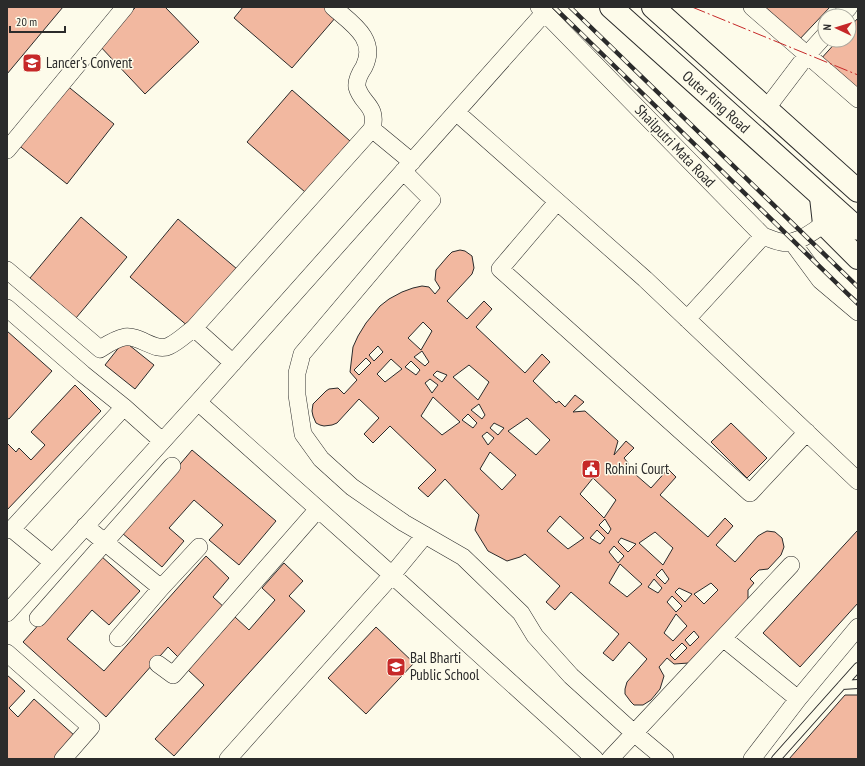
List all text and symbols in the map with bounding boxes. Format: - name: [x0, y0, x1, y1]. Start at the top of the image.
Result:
- scale bar: [10, 8, 65, 34]
- north arrow: [817, 8, 857, 48]
- text: 20 m: [16, 14, 37, 29]
- text: N: [820, 24, 834, 31]
- school or university icon: Lancer's Convent: [21, 52, 43, 74]
- place label: Lancer's Convent: [46, 53, 132, 72]
- street label: Outer Ring Road: [679, 66, 754, 137]
- street label: Shailputri Mata Road: [631, 100, 720, 191]
- public building icon: Rohini Court: [580, 458, 602, 480]
- place label: Rohini Court: [605, 459, 669, 478]
- place label: Bal Bharti Public School: [410, 648, 480, 684]
- school or university icon: Bal Bharti Public School: [385, 656, 407, 678]

